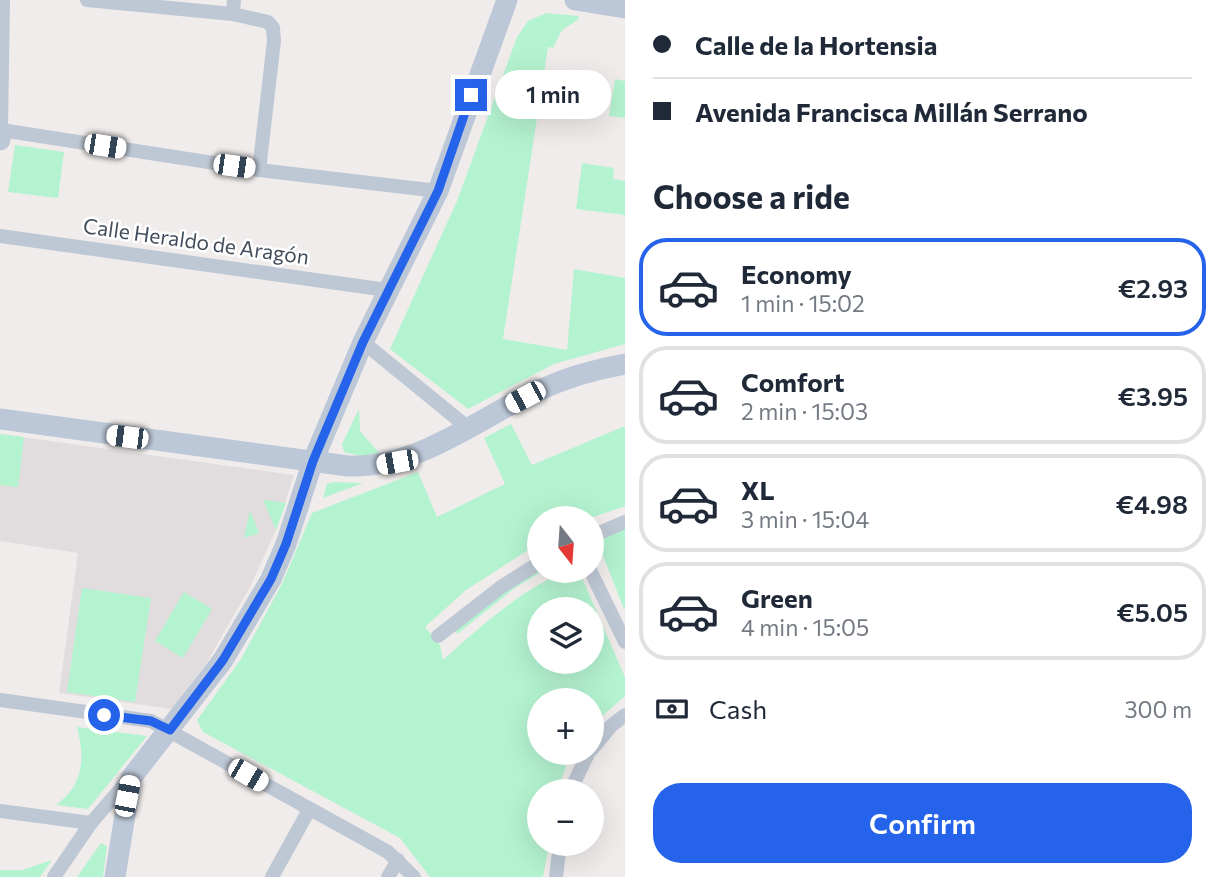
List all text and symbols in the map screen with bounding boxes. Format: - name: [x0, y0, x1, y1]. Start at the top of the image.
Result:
- text: Calle de la Hortensia: [695, 29, 937, 60]
- callout: 1 min: [496, 70, 611, 119]
- route end: [455, 79, 487, 111]
- text: 1 min: [526, 80, 580, 108]
- text: Avenida Francisca Millán Serrano: [695, 96, 1088, 127]
- car: [83, 132, 128, 160]
- car: [212, 153, 257, 179]
- text: Choose a ride: [653, 176, 850, 216]
- street label: Calle Heraldo de Aragón: [82, 212, 311, 269]
- icon: car: [657, 256, 720, 319]
- text: Economy: [741, 258, 852, 289]
- text: €2.93: [1118, 272, 1188, 303]
- text: 1 min · 15:02: [741, 289, 865, 317]
- icon: car: [657, 364, 720, 427]
- text: Comfort: [741, 366, 844, 397]
- car: [502, 378, 549, 416]
- text: €3.95: [1118, 380, 1188, 411]
- text: 2 min · 15:03: [741, 397, 868, 425]
- car: [105, 424, 150, 450]
- car: [375, 448, 420, 476]
- icon: car: [657, 472, 720, 535]
- text: XL: [741, 474, 775, 505]
- text: €4.98: [1116, 488, 1188, 519]
- text: 3 min · 15:04: [741, 505, 869, 533]
- north arrow: [527, 506, 604, 583]
- map controls: [527, 506, 604, 856]
- icon: car: [657, 580, 720, 643]
- text: Green: [741, 582, 813, 613]
- text: €5.05: [1117, 596, 1188, 627]
- button: layers: [527, 597, 604, 674]
- text: 4 min · 15:05: [741, 613, 869, 641]
- button: +: [527, 688, 604, 765]
- icon: cash: [653, 690, 691, 728]
- text: Cash: [709, 693, 767, 724]
- text: 300 m: [1124, 695, 1192, 723]
- route start: [88, 699, 120, 731]
- car: [225, 755, 272, 795]
- car: [113, 773, 142, 819]
- button: −: [527, 779, 604, 856]
- button: Confirm: [653, 783, 1192, 863]

